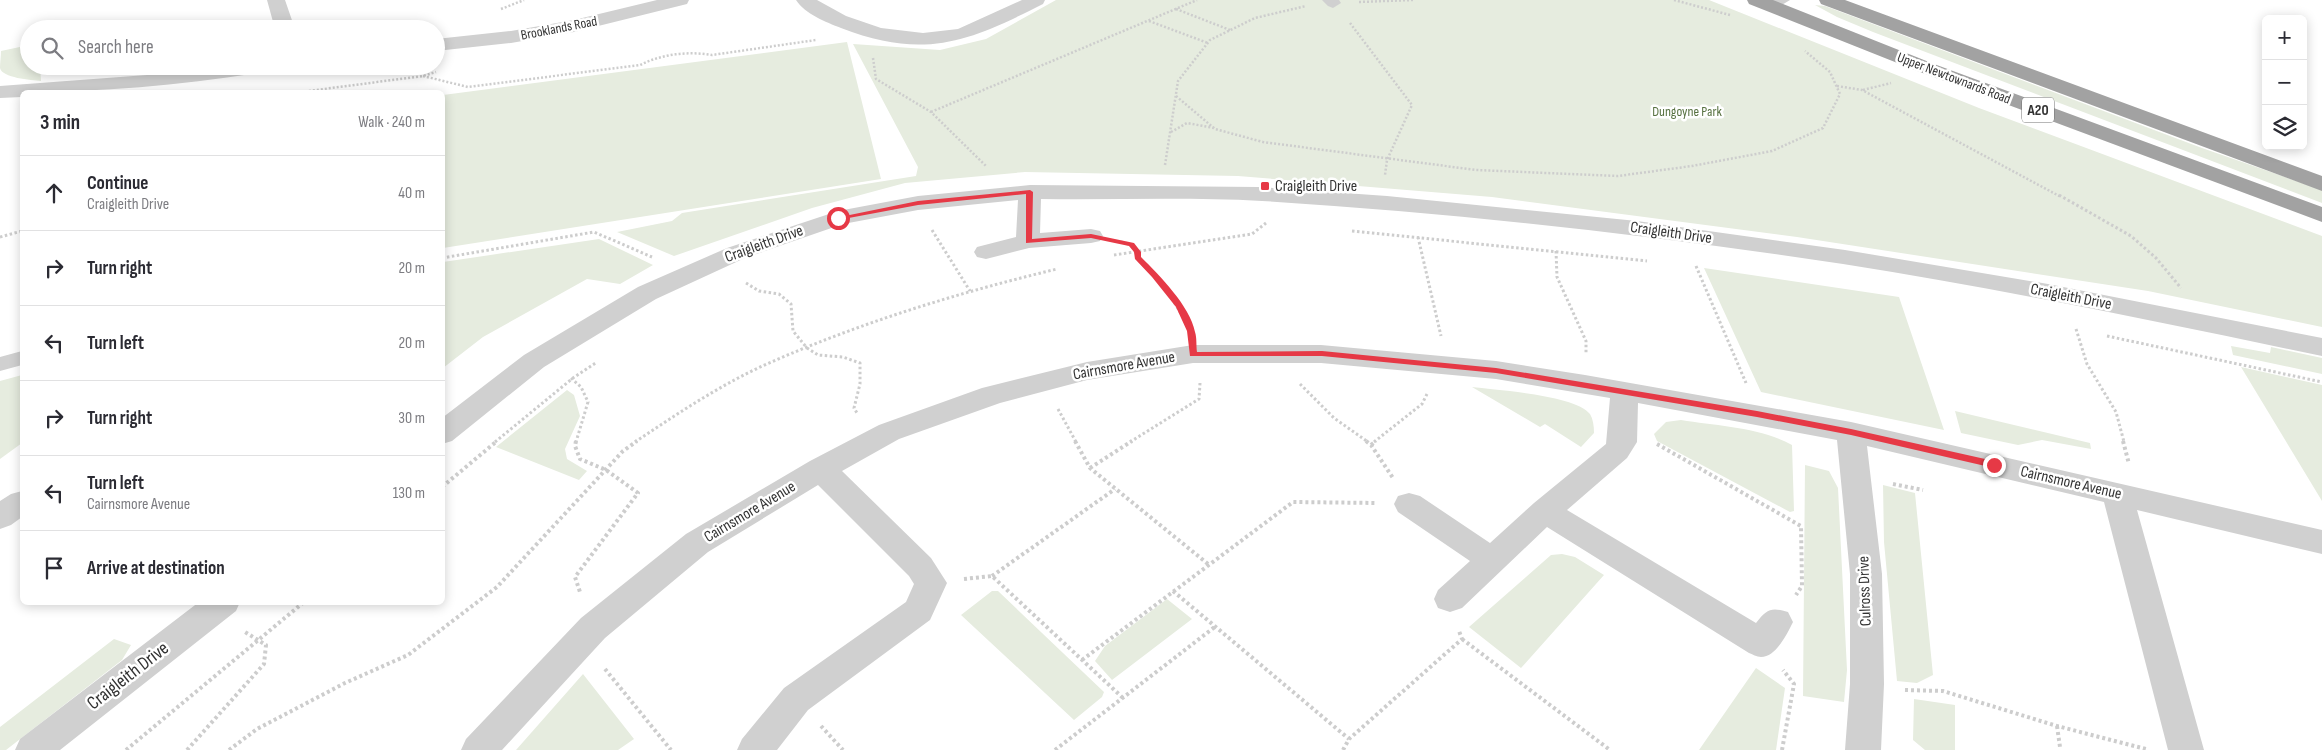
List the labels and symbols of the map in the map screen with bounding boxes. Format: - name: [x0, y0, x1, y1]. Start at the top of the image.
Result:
- street label: Brooklands Road: [519, 12, 599, 44]
- street label: Upper Newtownards Road: [1895, 49, 2013, 108]
- road number: A20: [2022, 98, 2054, 122]
- park label: Dungoyne Park: [1652, 103, 1722, 120]
- place label: Craigleith Drive: [1275, 177, 1357, 196]
- marker: Craigleith Drive: [1259, 180, 1271, 192]
- route start: [827, 207, 850, 230]
- street label: Craigleith Drive: [1629, 218, 1713, 248]
- street label: Craigleith Drive: [722, 221, 806, 267]
- street label: Craigleith Drive: [2029, 280, 2113, 314]
- street label: Cairnsmore Avenue: [1072, 348, 1176, 384]
- route end: [1983, 454, 2006, 477]
- street label: Cairnsmore Avenue: [2019, 462, 2123, 504]
- street label: Cairnsmore Avenue: [701, 477, 799, 547]
- street label: Culross Drive: [1854, 556, 1876, 626]
- street label: Craigleith Drive: [82, 637, 174, 715]

